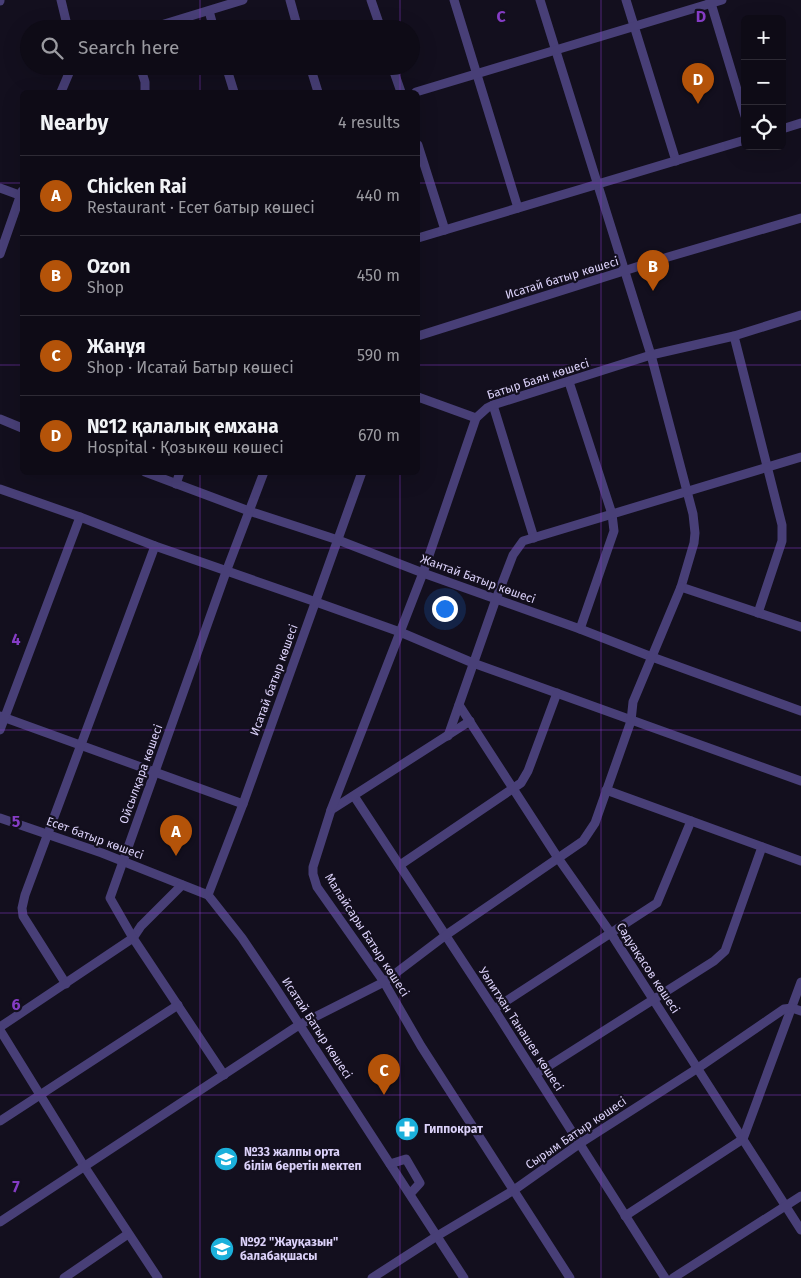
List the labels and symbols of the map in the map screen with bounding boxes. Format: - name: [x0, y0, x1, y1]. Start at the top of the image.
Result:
- text: C: [496, 7, 506, 26]
- text: D: [696, 7, 706, 26]
- pin: D: [682, 63, 714, 104]
- pin: B: [637, 250, 669, 291]
- street label: Исатай батыр көшесі: [504, 254, 620, 302]
- street label: Батыр Баян көшесі: [485, 356, 591, 402]
- street label: Жантай Батыр көшесі: [419, 552, 537, 606]
- your location: [432, 596, 458, 622]
- street label: Исатай батыр көшесі: [247, 622, 301, 738]
- text: 4: [11, 630, 21, 649]
- street label: Ойсылқара көшесі: [116, 722, 166, 826]
- text: 5: [12, 812, 21, 831]
- street label: Есет батыр көшесі: [44, 814, 146, 862]
- pin: A: [160, 815, 192, 856]
- street label: Малайсары Батыр көшесі: [322, 871, 412, 999]
- street label: Сәдуақасов көшесі: [613, 920, 683, 1016]
- street label: Уәлитхан Танашев көшесі: [476, 965, 566, 1093]
- street label: Исатай Батыр көшесі: [279, 975, 355, 1081]
- text: 6: [11, 995, 21, 1014]
- pin: C: [368, 1054, 400, 1095]
- street label: Сырым Батыр көшесі: [523, 1094, 629, 1172]
- pharmacy icon: Гиппократ: [394, 1116, 420, 1142]
- place label: Гиппократ: [424, 1122, 483, 1136]
- place label: №33 жалпы орта білім беретін мектеп: [244, 1145, 362, 1173]
- school or university icon: №33 жалпы орта білім беретін мектеп: [213, 1146, 239, 1172]
- text: 7: [12, 1177, 20, 1196]
- place label: №92 "Жауқазын" балабақшасы: [240, 1235, 338, 1263]
- school or university icon: №92 "Жауқазын" балабақшасы: [209, 1236, 235, 1262]

